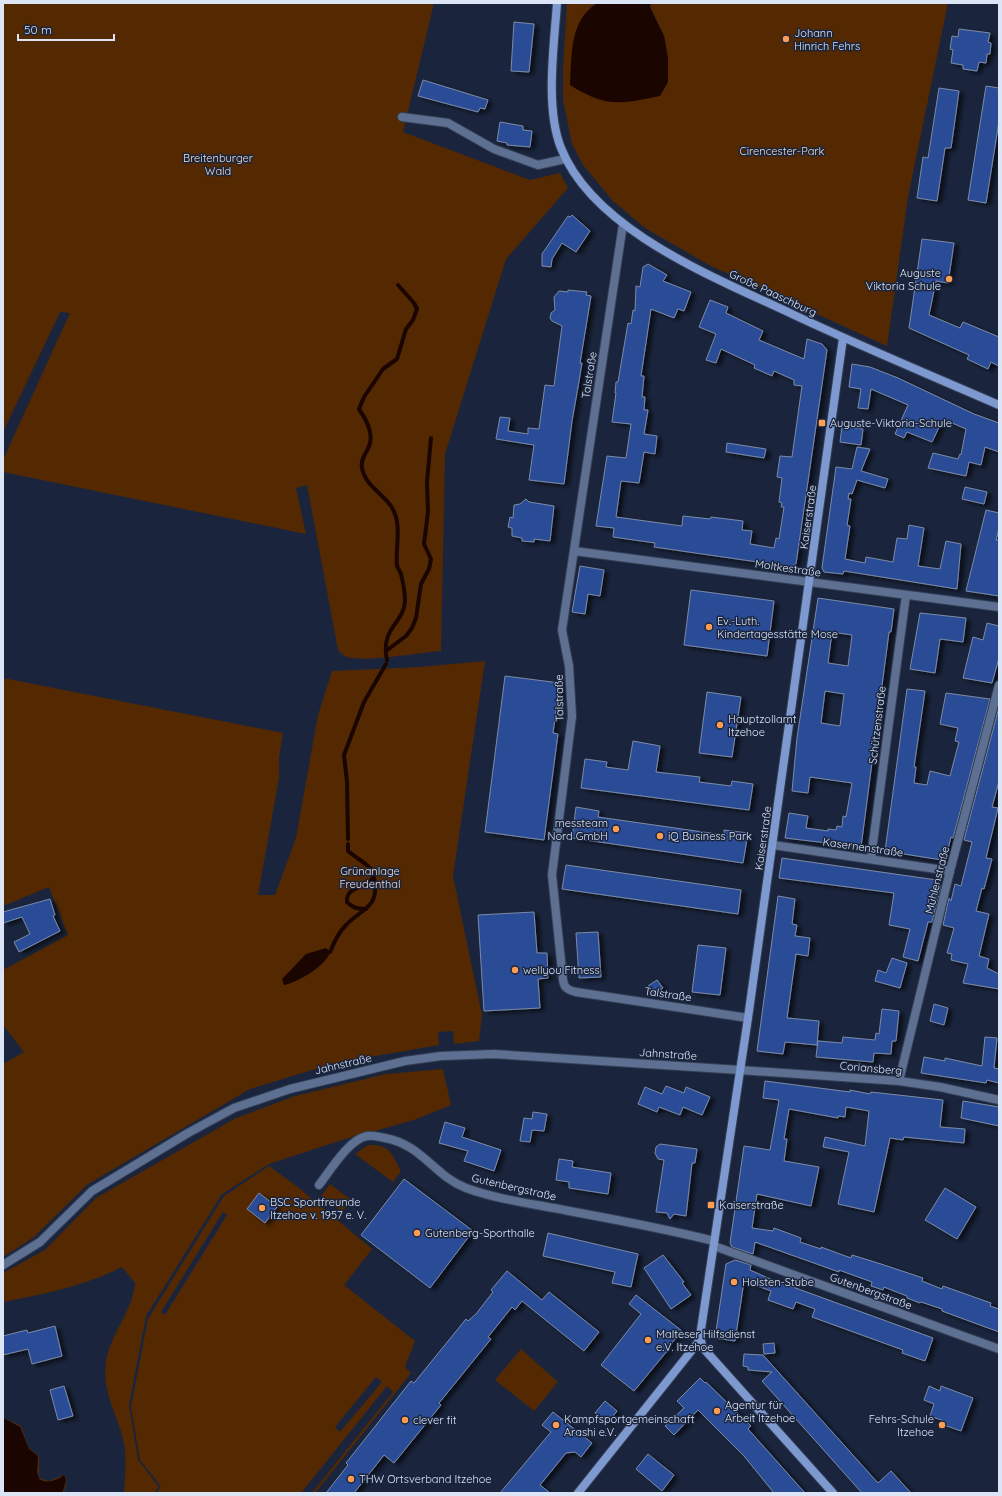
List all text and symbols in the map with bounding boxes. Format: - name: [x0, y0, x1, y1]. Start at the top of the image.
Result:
- scale bar: [18, 16, 114, 42]
- text: 50 m: [24, 22, 52, 37]
- place label: Johann Hinrich Fehrs: [794, 26, 860, 53]
- marker: Johann Hinrich Fehrs: [781, 34, 791, 44]
- park label: Cirencester-Park: [740, 144, 825, 158]
- park label: Breitenburger Wald: [183, 151, 254, 178]
- place label: Auguste Viktoria Schule: [866, 266, 941, 293]
- street label: Große Paaschburg: [727, 267, 819, 319]
- marker: Auguste Viktoria Schule: [944, 274, 954, 284]
- street label: Talstraße: [578, 351, 600, 399]
- place label: Auguste-Viktoria-Schule: [830, 416, 952, 430]
- marker: Auguste-Viktoria-Schule: [817, 418, 827, 428]
- street label: Kaiserstraße: [797, 484, 819, 550]
- street label: Moltkestraße: [754, 556, 822, 580]
- place label: Ev.-Luth. Kindertagesstätte Mose: [717, 614, 838, 641]
- marker: Ev.-Luth. Kindertagesstätte Mose: [704, 622, 714, 632]
- street label: Talstraße: [552, 674, 566, 722]
- street label: Schützenstraße: [865, 685, 889, 765]
- place label: Hauptzollamt Itzehoe: [728, 712, 797, 739]
- marker: Hauptzollamt Itzehoe: [715, 720, 725, 730]
- street label: Kaiserstraße: [752, 805, 774, 871]
- place label: messteam Nord GmbH: [547, 816, 608, 843]
- marker: messteam Nord GmbH: [611, 824, 621, 834]
- place label: iQ Business Park: [668, 829, 752, 843]
- marker: iQ Business Park: [655, 831, 665, 841]
- street label: Kasernenstraße: [822, 834, 904, 860]
- street label: Mühlenstraße: [922, 845, 952, 915]
- park label: Grünanlage Freudenthal: [339, 864, 401, 891]
- place label: wellyou Fitness: [523, 963, 600, 977]
- marker: wellyou Fitness: [510, 965, 520, 975]
- street label: Talstraße: [644, 984, 692, 1004]
- street label: Jahnstraße: [639, 1045, 697, 1063]
- street label: Jahnstraße: [313, 1051, 373, 1077]
- street label: Coriansberg: [839, 1058, 903, 1078]
- street label: Gutenbergstraße: [470, 1170, 558, 1204]
- place label: BSC Sportfreunde Itzehoe v. 1957 e. V.: [270, 1195, 366, 1222]
- place label: Kaiserstraße: [719, 1198, 784, 1212]
- marker: Kaiserstraße: [706, 1200, 716, 1210]
- marker: BSC Sportfreunde Itzehoe v. 1957 e. V.: [257, 1203, 267, 1213]
- place label: Gutenberg-Sporthalle: [425, 1226, 535, 1240]
- marker: Gutenberg-Sporthalle: [412, 1228, 422, 1238]
- street label: Gutenbergstraße: [828, 1270, 914, 1312]
- place label: Holsten-Stube: [742, 1275, 814, 1289]
- marker: Holsten-Stube: [729, 1277, 739, 1287]
- place label: Malteser Hilfsdienst e.V. Itzehoe: [656, 1327, 755, 1354]
- marker: Malteser Hilfsdienst e.V. Itzehoe: [643, 1335, 653, 1345]
- place label: Agentur für Arbeit Itzehoe: [725, 1398, 795, 1425]
- marker: Agentur für Arbeit Itzehoe: [712, 1406, 722, 1416]
- place label: Kampfsportgemeinschaft Arashi e.V.: [564, 1412, 695, 1439]
- place label: Fehrs-Schule Itzehoe: [869, 1412, 934, 1439]
- place label: clever fit: [413, 1413, 457, 1427]
- marker: clever fit: [400, 1415, 410, 1425]
- marker: Kampfsportgemeinschaft Arashi e.V.: [551, 1420, 561, 1430]
- marker: Fehrs-Schule Itzehoe: [937, 1420, 947, 1430]
- place label: THW Ortsverband Itzehoe: [359, 1472, 492, 1486]
- marker: THW Ortsverband Itzehoe: [346, 1474, 356, 1484]

